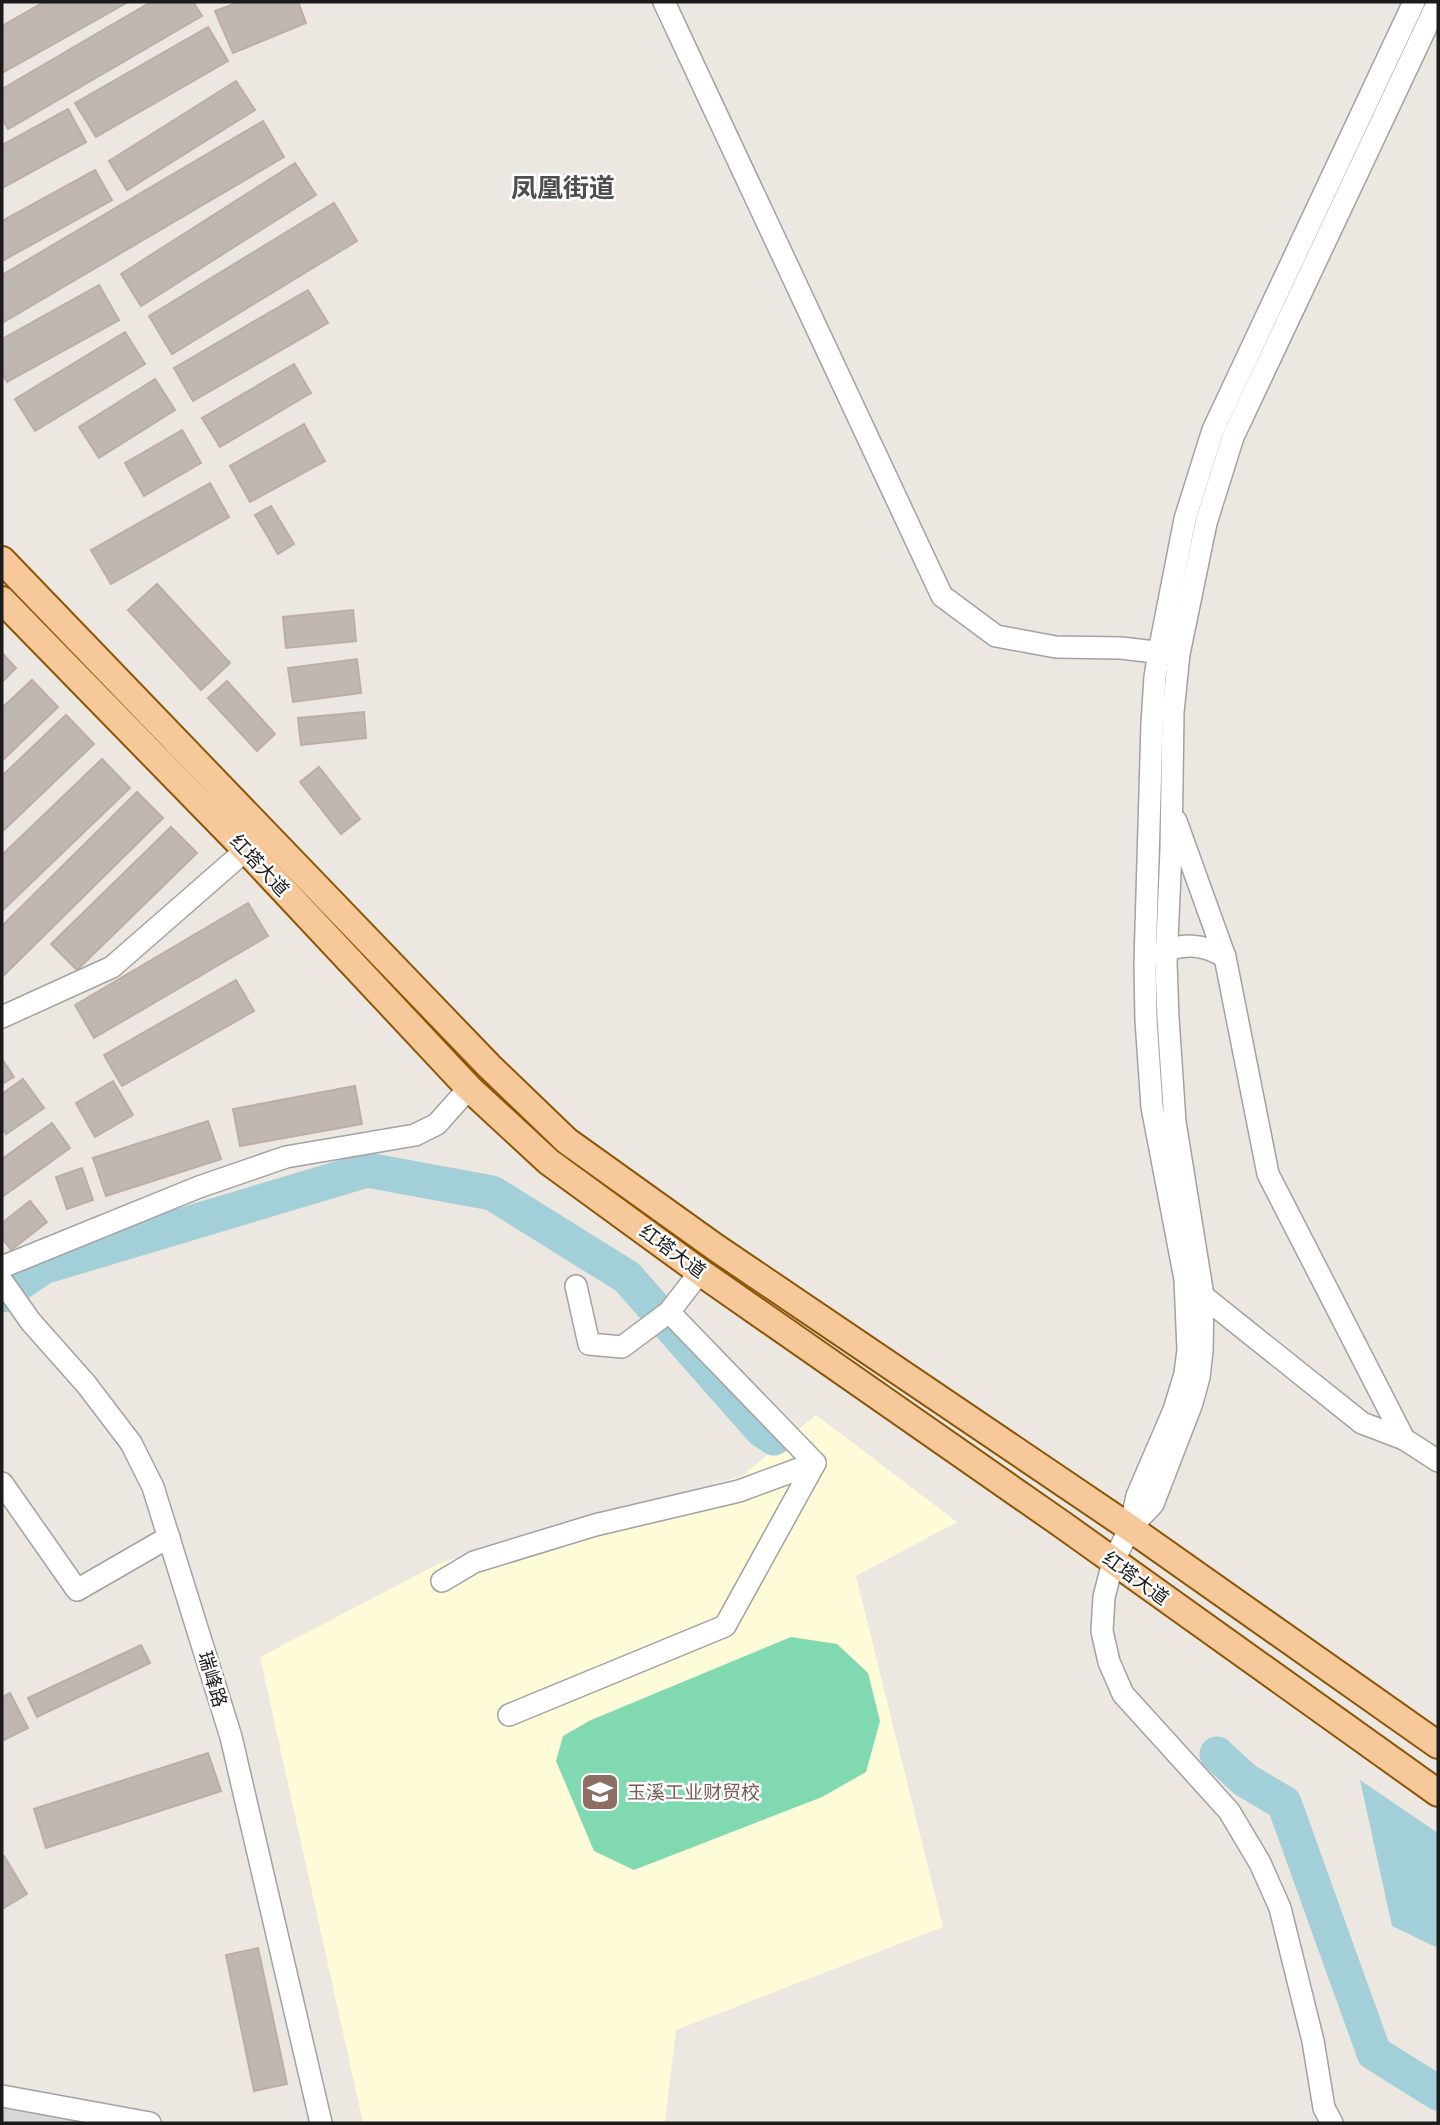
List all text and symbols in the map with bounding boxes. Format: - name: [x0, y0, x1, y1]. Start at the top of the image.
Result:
- district label: 凤凰街道: [511, 170, 615, 205]
- street label: 红塔大道: [225, 828, 295, 902]
- street label: 红塔大道: [635, 1218, 711, 1284]
- street label: 红塔大道: [1098, 1545, 1174, 1611]
- street label: 瑞峰路: [192, 1648, 234, 1710]
- school or university icon: 玉溪工业财贸校: [579, 1771, 621, 1813]
- place label: 玉溪工业财贸校: [627, 1779, 760, 1805]

